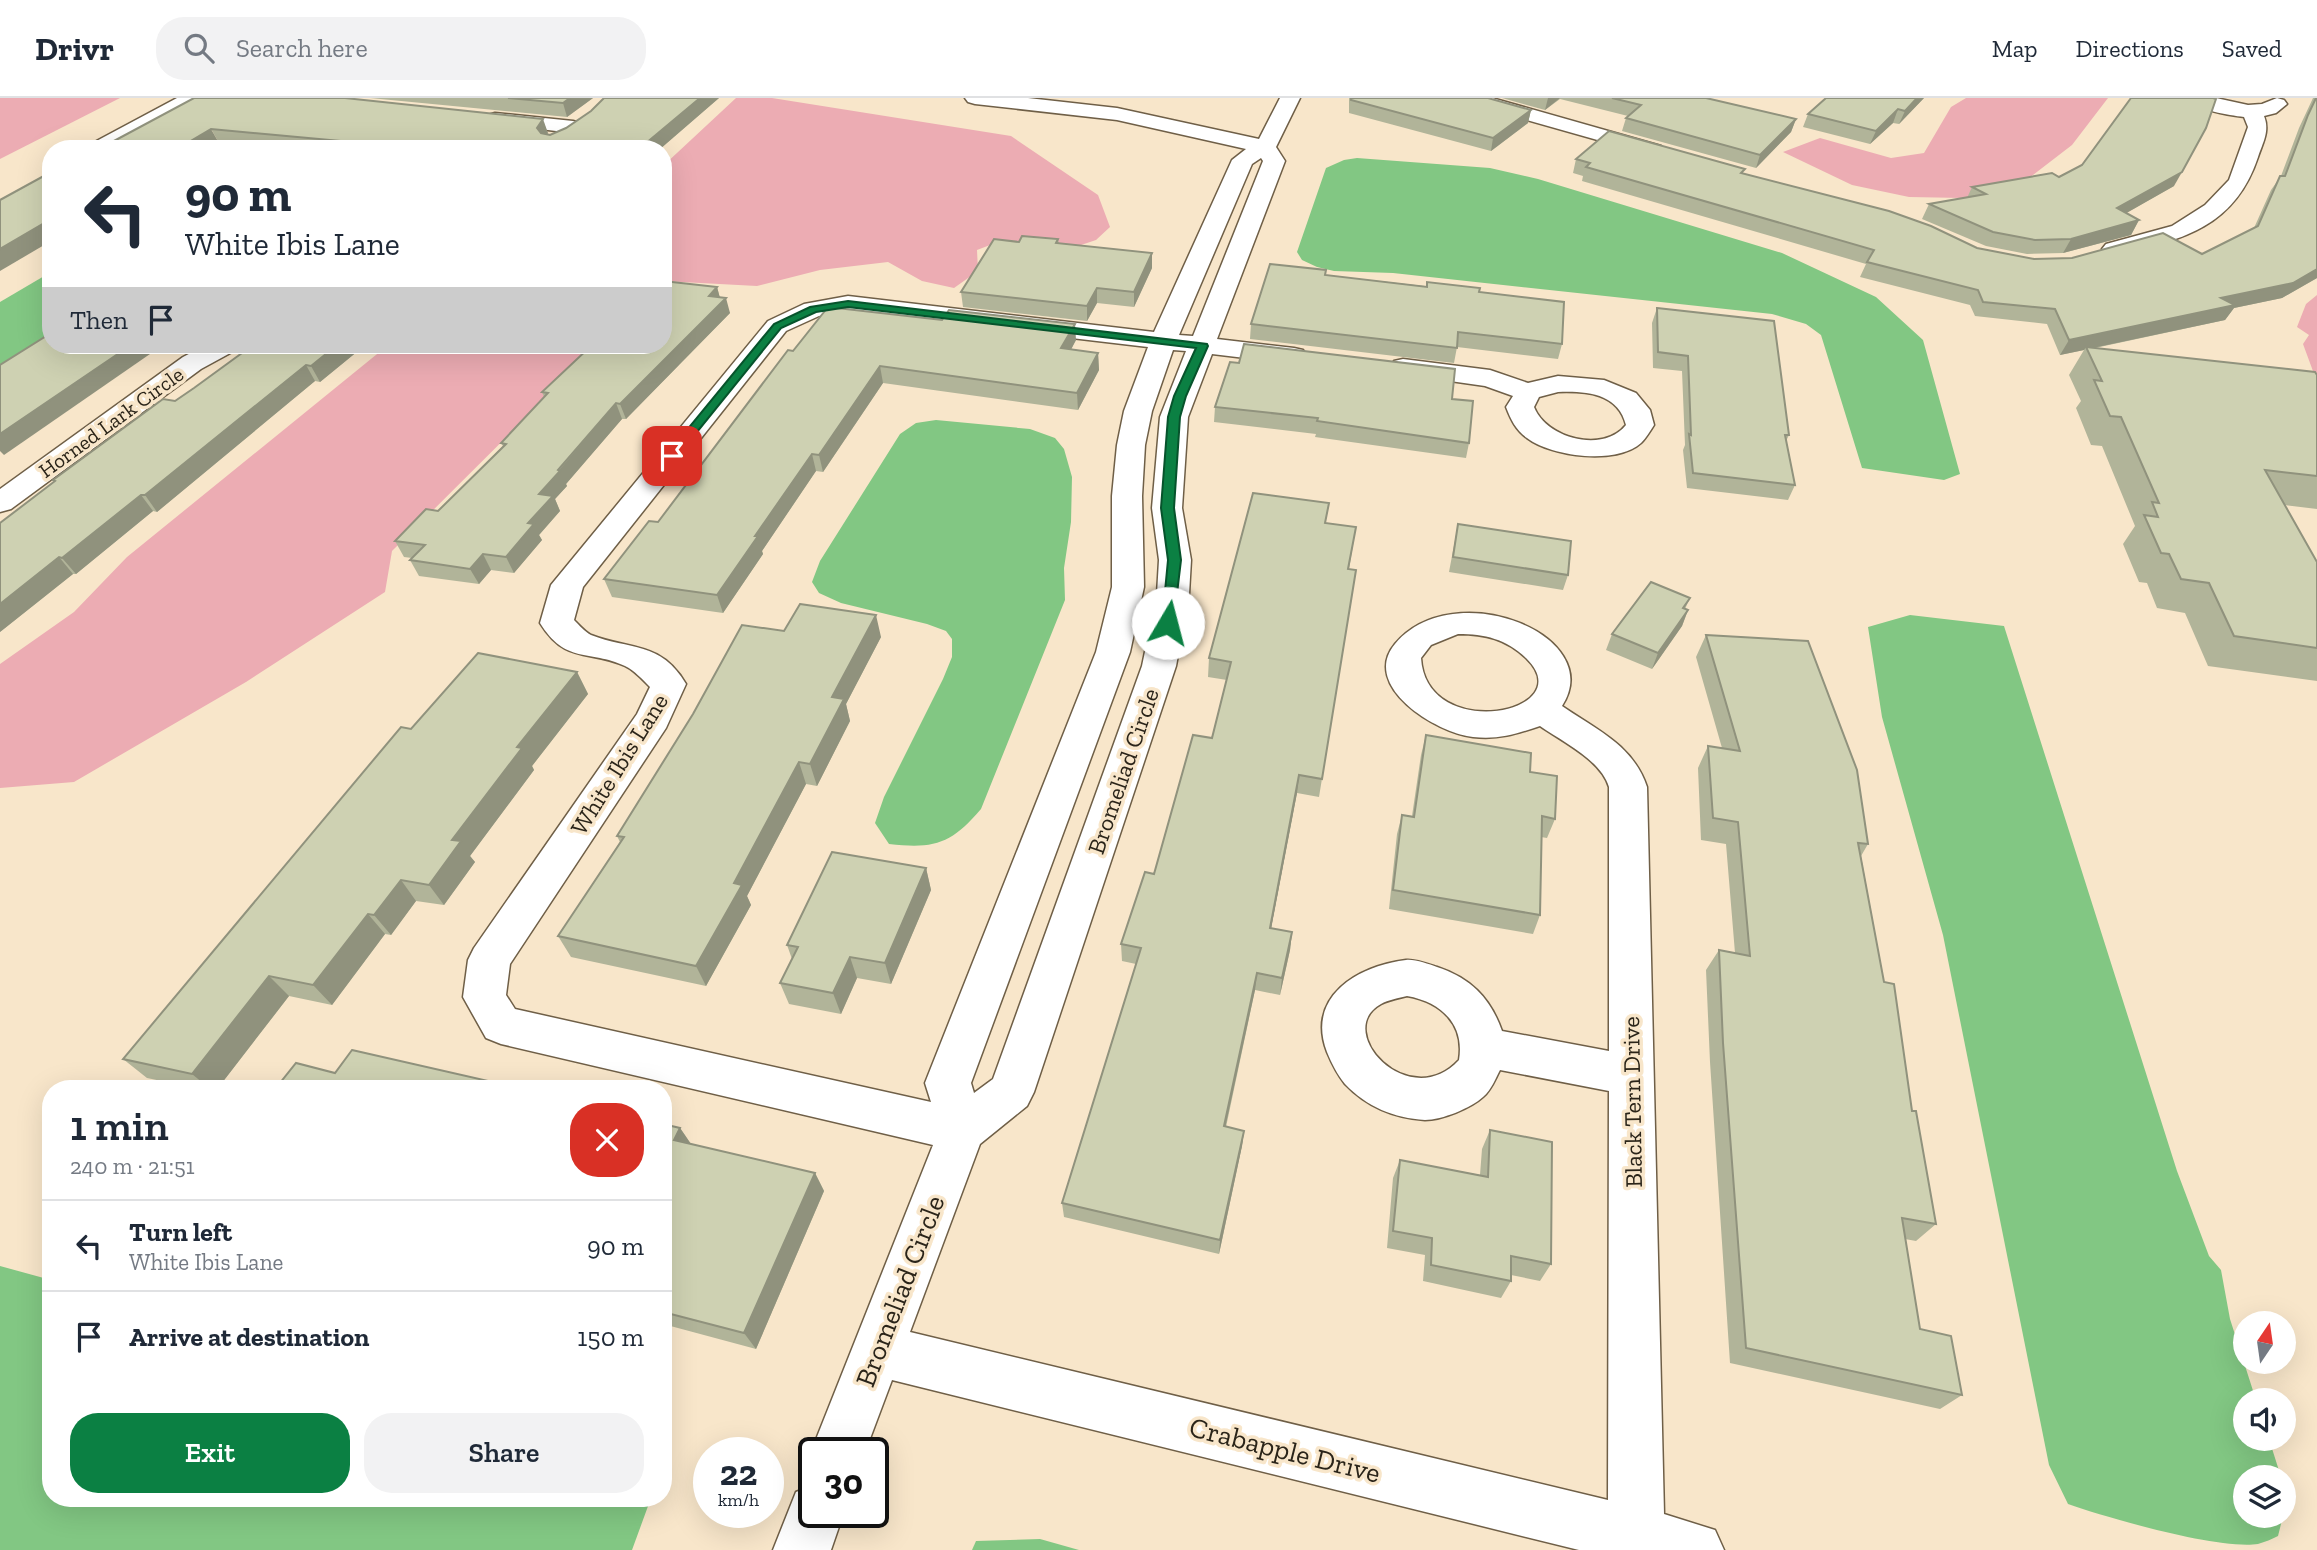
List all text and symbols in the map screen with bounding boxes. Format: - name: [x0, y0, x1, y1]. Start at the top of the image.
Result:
- search box: [156, 17, 646, 80]
- text: Drivr: [35, 29, 114, 68]
- icon: search: [180, 29, 218, 67]
- text: Search here: [236, 32, 368, 64]
- text: Map: [1992, 34, 2038, 63]
- text: Directions: [2076, 34, 2184, 63]
- text: Saved: [2222, 34, 2282, 63]
- text: 90 m: [185, 165, 292, 224]
- icon: left: [70, 168, 161, 259]
- text: White Ibis Lane: [185, 225, 400, 263]
- icon: arrive: [142, 301, 180, 339]
- text: Then: [70, 304, 128, 336]
- street label: Horned Lark Circle: [34, 361, 188, 483]
- pin: [642, 426, 702, 486]
- icon: arrive: [653, 437, 691, 475]
- position arrow: [1131, 586, 1205, 660]
- street label: Bromeliad Circle: [1081, 684, 1165, 858]
- street label: White Ibis Lane: [564, 688, 674, 840]
- street label: Black Tern Drive: [1616, 1016, 1648, 1188]
- text: 1 min: [70, 1100, 169, 1151]
- button: close: [570, 1103, 644, 1177]
- text: 240 m · 21:51: [70, 1152, 195, 1180]
- street label: Bromeliad Circle: [848, 1191, 952, 1391]
- text: Turn left: [129, 1216, 232, 1248]
- icon: left: [70, 1227, 108, 1265]
- text: 90 m: [587, 1230, 644, 1262]
- text: White Ibis Lane: [129, 1248, 283, 1276]
- north arrow: [2233, 1311, 2296, 1374]
- map controls: [2233, 1311, 2296, 1528]
- icon: arrive: [70, 1318, 108, 1356]
- text: Arrive at destination: [129, 1321, 369, 1353]
- text: 150 m: [577, 1321, 644, 1353]
- button: sound: [2233, 1388, 2296, 1451]
- street label: Crabapple Drive: [1186, 1410, 1384, 1490]
- button: Exit: [70, 1413, 350, 1493]
- button: Share: [364, 1413, 644, 1493]
- speed limit sign: 30: [798, 1437, 889, 1528]
- text: 22: [720, 1452, 757, 1494]
- button: layers: [2233, 1465, 2296, 1528]
- text: km/h: [718, 1489, 759, 1511]

